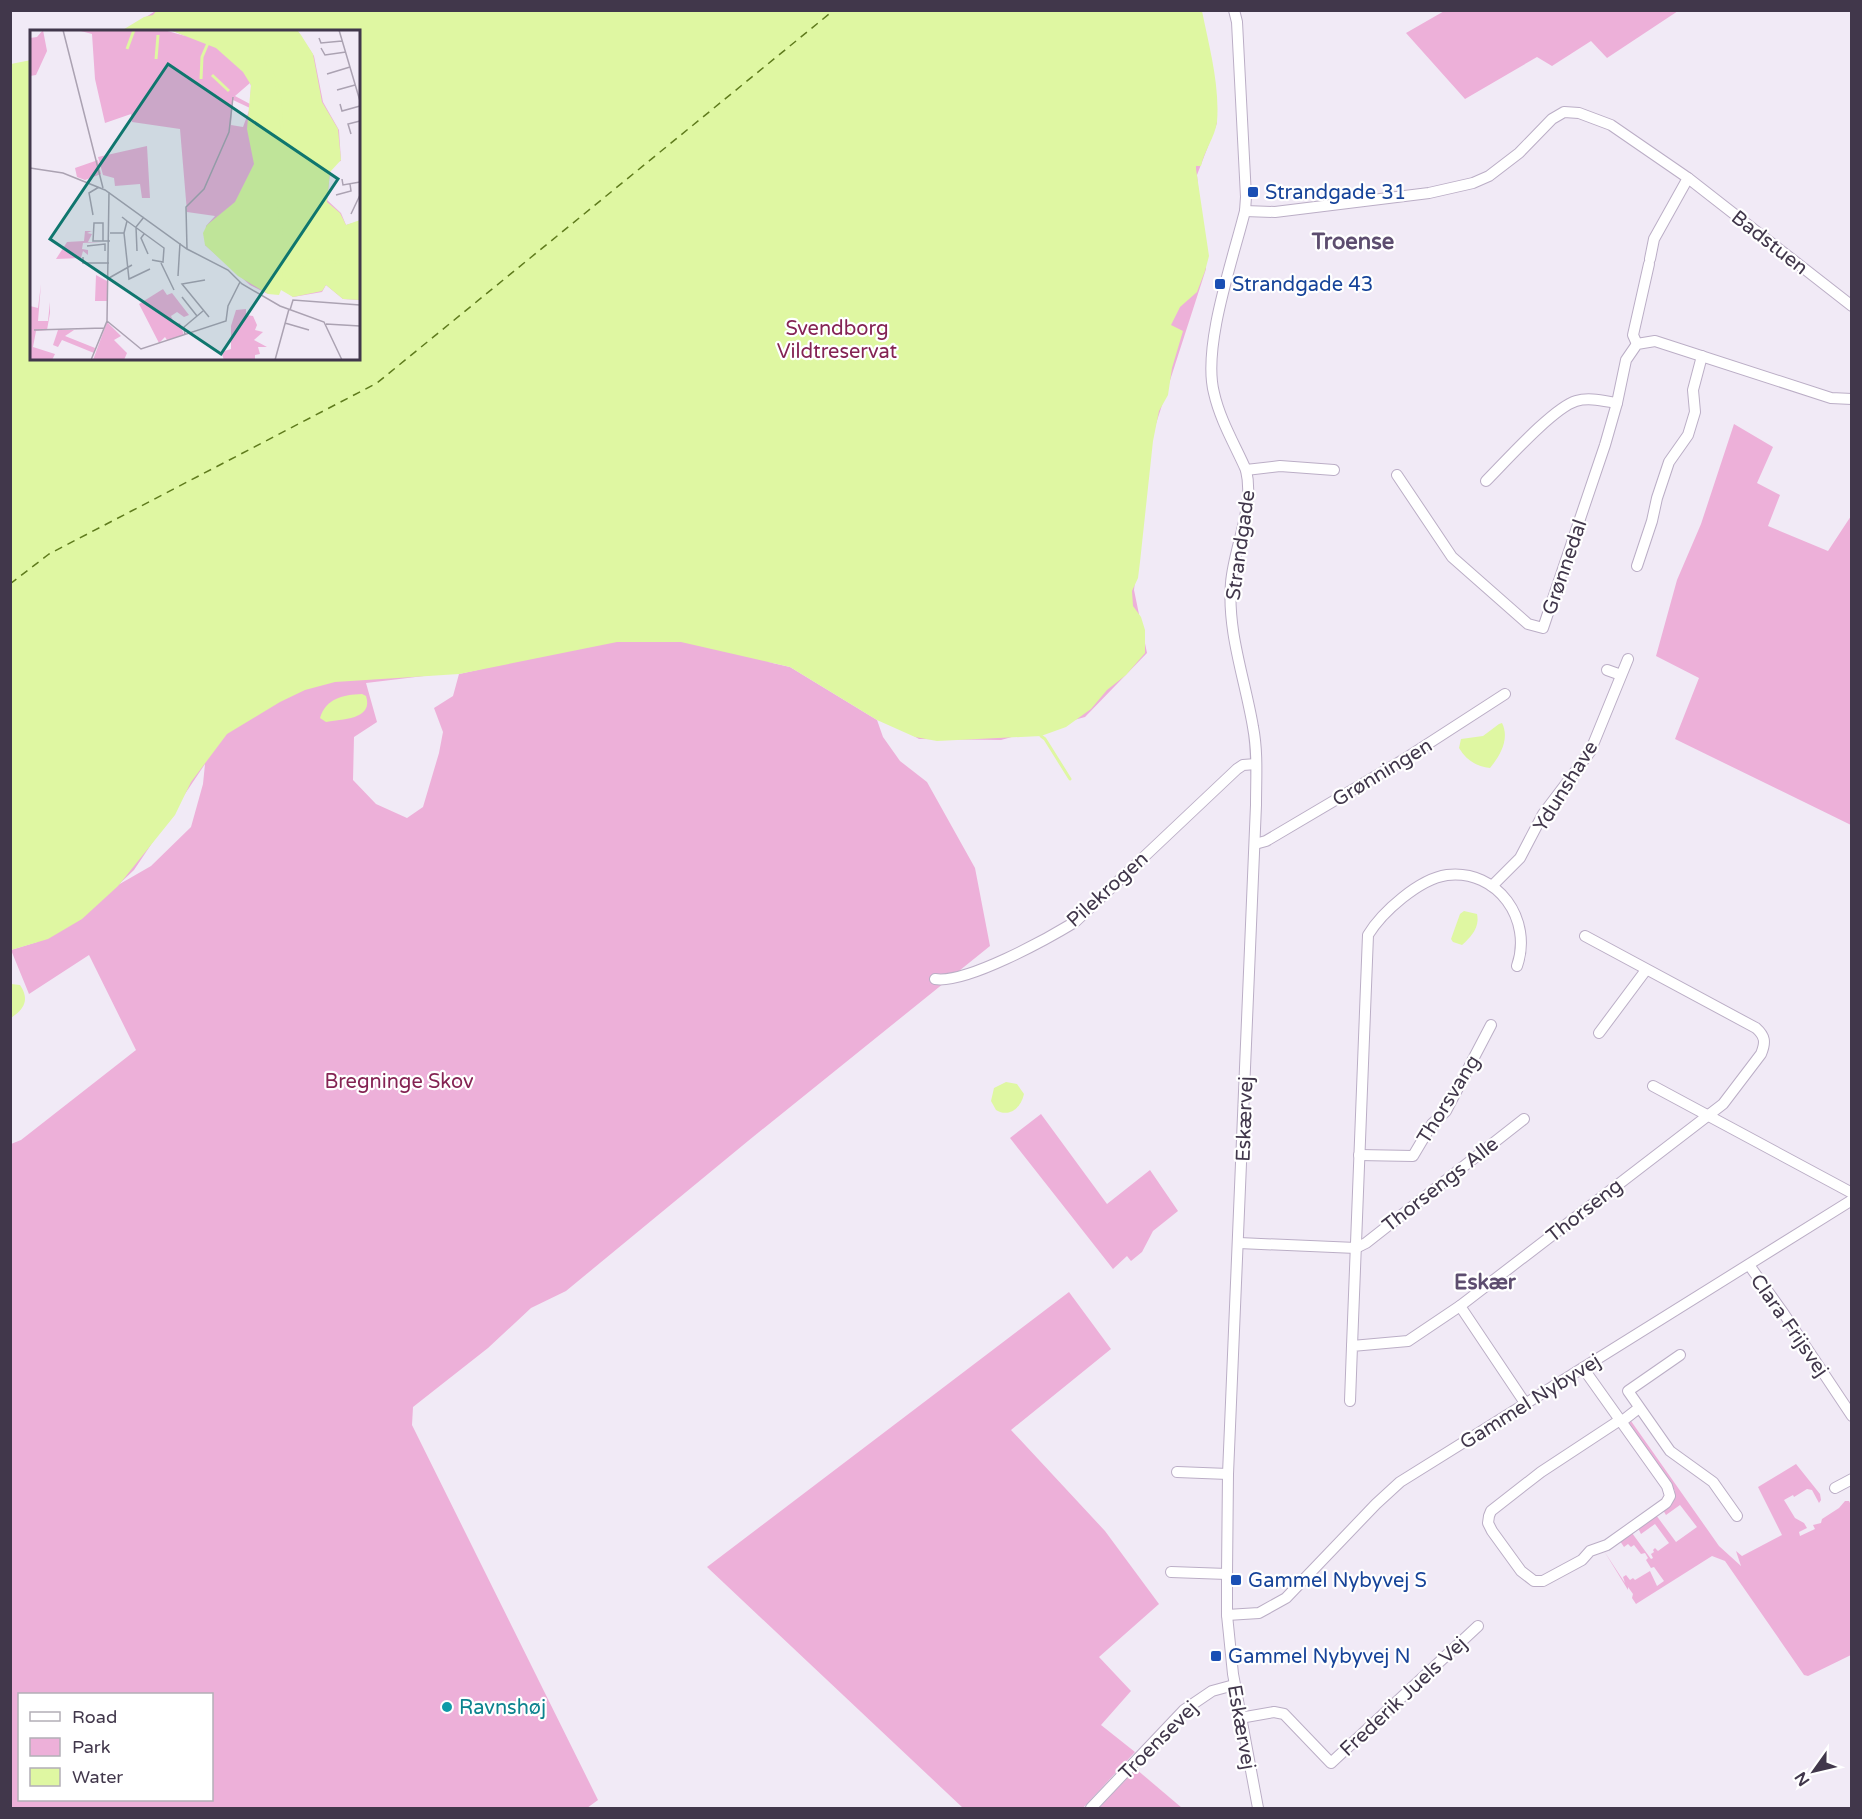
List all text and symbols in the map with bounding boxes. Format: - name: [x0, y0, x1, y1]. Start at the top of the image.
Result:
- inset map: [30, 30, 360, 360]
- place label: Strandgade 31: [1265, 181, 1406, 205]
- marker: Strandgade 31: [1246, 185, 1260, 199]
- street label: Badstuen: [1726, 205, 1812, 280]
- district label: Troense: [1311, 229, 1394, 255]
- place label: Strandgade 43: [1232, 273, 1373, 297]
- marker: Strandgade 43: [1213, 277, 1227, 291]
- park label: Svendborg Vildtreservat: [777, 317, 897, 364]
- street label: Strandgade: [1221, 488, 1261, 602]
- street label: Grønnedal: [1537, 517, 1592, 618]
- street label: Grønningen: [1328, 734, 1437, 812]
- street label: Ydunshave: [1528, 737, 1603, 837]
- street label: Pilekrogen: [1062, 847, 1153, 932]
- street label: Thorsvang: [1412, 1051, 1486, 1148]
- park label: Bregninge Skov: [325, 1070, 474, 1094]
- street label: Eskærvej: [1232, 1076, 1258, 1162]
- street label: Thorsengs Alle: [1378, 1132, 1503, 1238]
- street label: Thorseng: [1542, 1174, 1627, 1248]
- district label: Eskær: [1454, 1270, 1517, 1295]
- street label: Clara Frijsvej: [1745, 1270, 1833, 1382]
- street label: Gammel Nybyvej: [1456, 1349, 1605, 1455]
- place label: Gammel Nybyvej S: [1248, 1569, 1427, 1593]
- marker: Gammel Nybyvej S: [1229, 1573, 1243, 1587]
- street label: Frederik Juels Vej: [1335, 1632, 1472, 1762]
- place label: Gammel Nybyvej N: [1228, 1645, 1411, 1669]
- marker: Gammel Nybyvej N: [1209, 1649, 1223, 1663]
- street label: Eskærvej: [1222, 1683, 1260, 1771]
- legend: [18, 1693, 213, 1801]
- place label: Ravnshøj: [459, 1696, 546, 1720]
- street label: Troensevej: [1114, 1696, 1203, 1785]
- marker: Ravnshøj: [440, 1700, 454, 1714]
- text: Road: [72, 1706, 117, 1728]
- text: Park: [72, 1736, 111, 1758]
- north arrow: [1784, 1741, 1844, 1801]
- text: Water: [72, 1766, 123, 1788]
- text: N: [1791, 1768, 1814, 1790]

